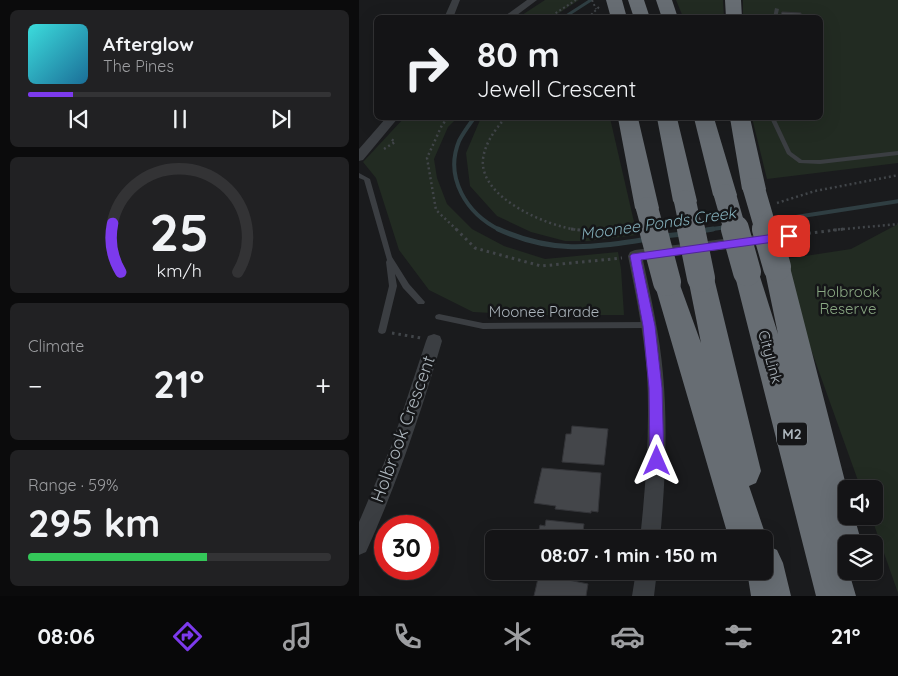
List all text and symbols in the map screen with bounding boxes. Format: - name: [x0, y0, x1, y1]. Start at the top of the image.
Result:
- text: Afterglow: [103, 32, 194, 56]
- text: 80 m: [477, 32, 560, 76]
- icon: right: [394, 35, 459, 100]
- text: The Pines: [103, 56, 174, 76]
- text: Jewell Crescent: [477, 75, 636, 103]
- icon: previous: [65, 105, 93, 133]
- icon: pause: [166, 105, 194, 133]
- icon: next: [267, 105, 295, 133]
- text: 25: [150, 199, 209, 264]
- water label: Moonee Ponds Creek: [579, 202, 739, 244]
- pin: [768, 215, 810, 257]
- icon: arrive: [775, 222, 803, 250]
- text: km/h: [157, 259, 202, 281]
- park label: Holbrook Reserve: [816, 282, 880, 318]
- street label: Moonee Parade: [489, 302, 599, 321]
- street label: CityLink: [754, 328, 787, 386]
- text: Climate: [28, 336, 84, 356]
- street label: Holbrook Crescent: [365, 352, 440, 505]
- text: 21°: [153, 360, 205, 408]
- text: −: [28, 368, 43, 403]
- text: +: [315, 368, 331, 403]
- road number: M2: [777, 422, 807, 446]
- position arrow: [630, 434, 682, 486]
- text: Range · 59%: [28, 475, 118, 495]
- map controls: [838, 480, 883, 580]
- button: sound: [838, 480, 883, 525]
- text: 295 km: [28, 499, 160, 547]
- speed limit sign: 30: [374, 515, 439, 580]
- button: layers: [838, 535, 883, 580]
- text: 08:07 · 1 min · 150 m: [540, 543, 718, 567]
- icon: directions: [170, 619, 205, 654]
- icon: music: [280, 619, 315, 654]
- icon: phone: [390, 619, 425, 654]
- icon: climate: [500, 619, 535, 654]
- icon: car: [610, 619, 645, 654]
- icon: filters: [721, 619, 756, 654]
- text: 08:06: [38, 622, 95, 650]
- text: 21°: [831, 622, 860, 650]

